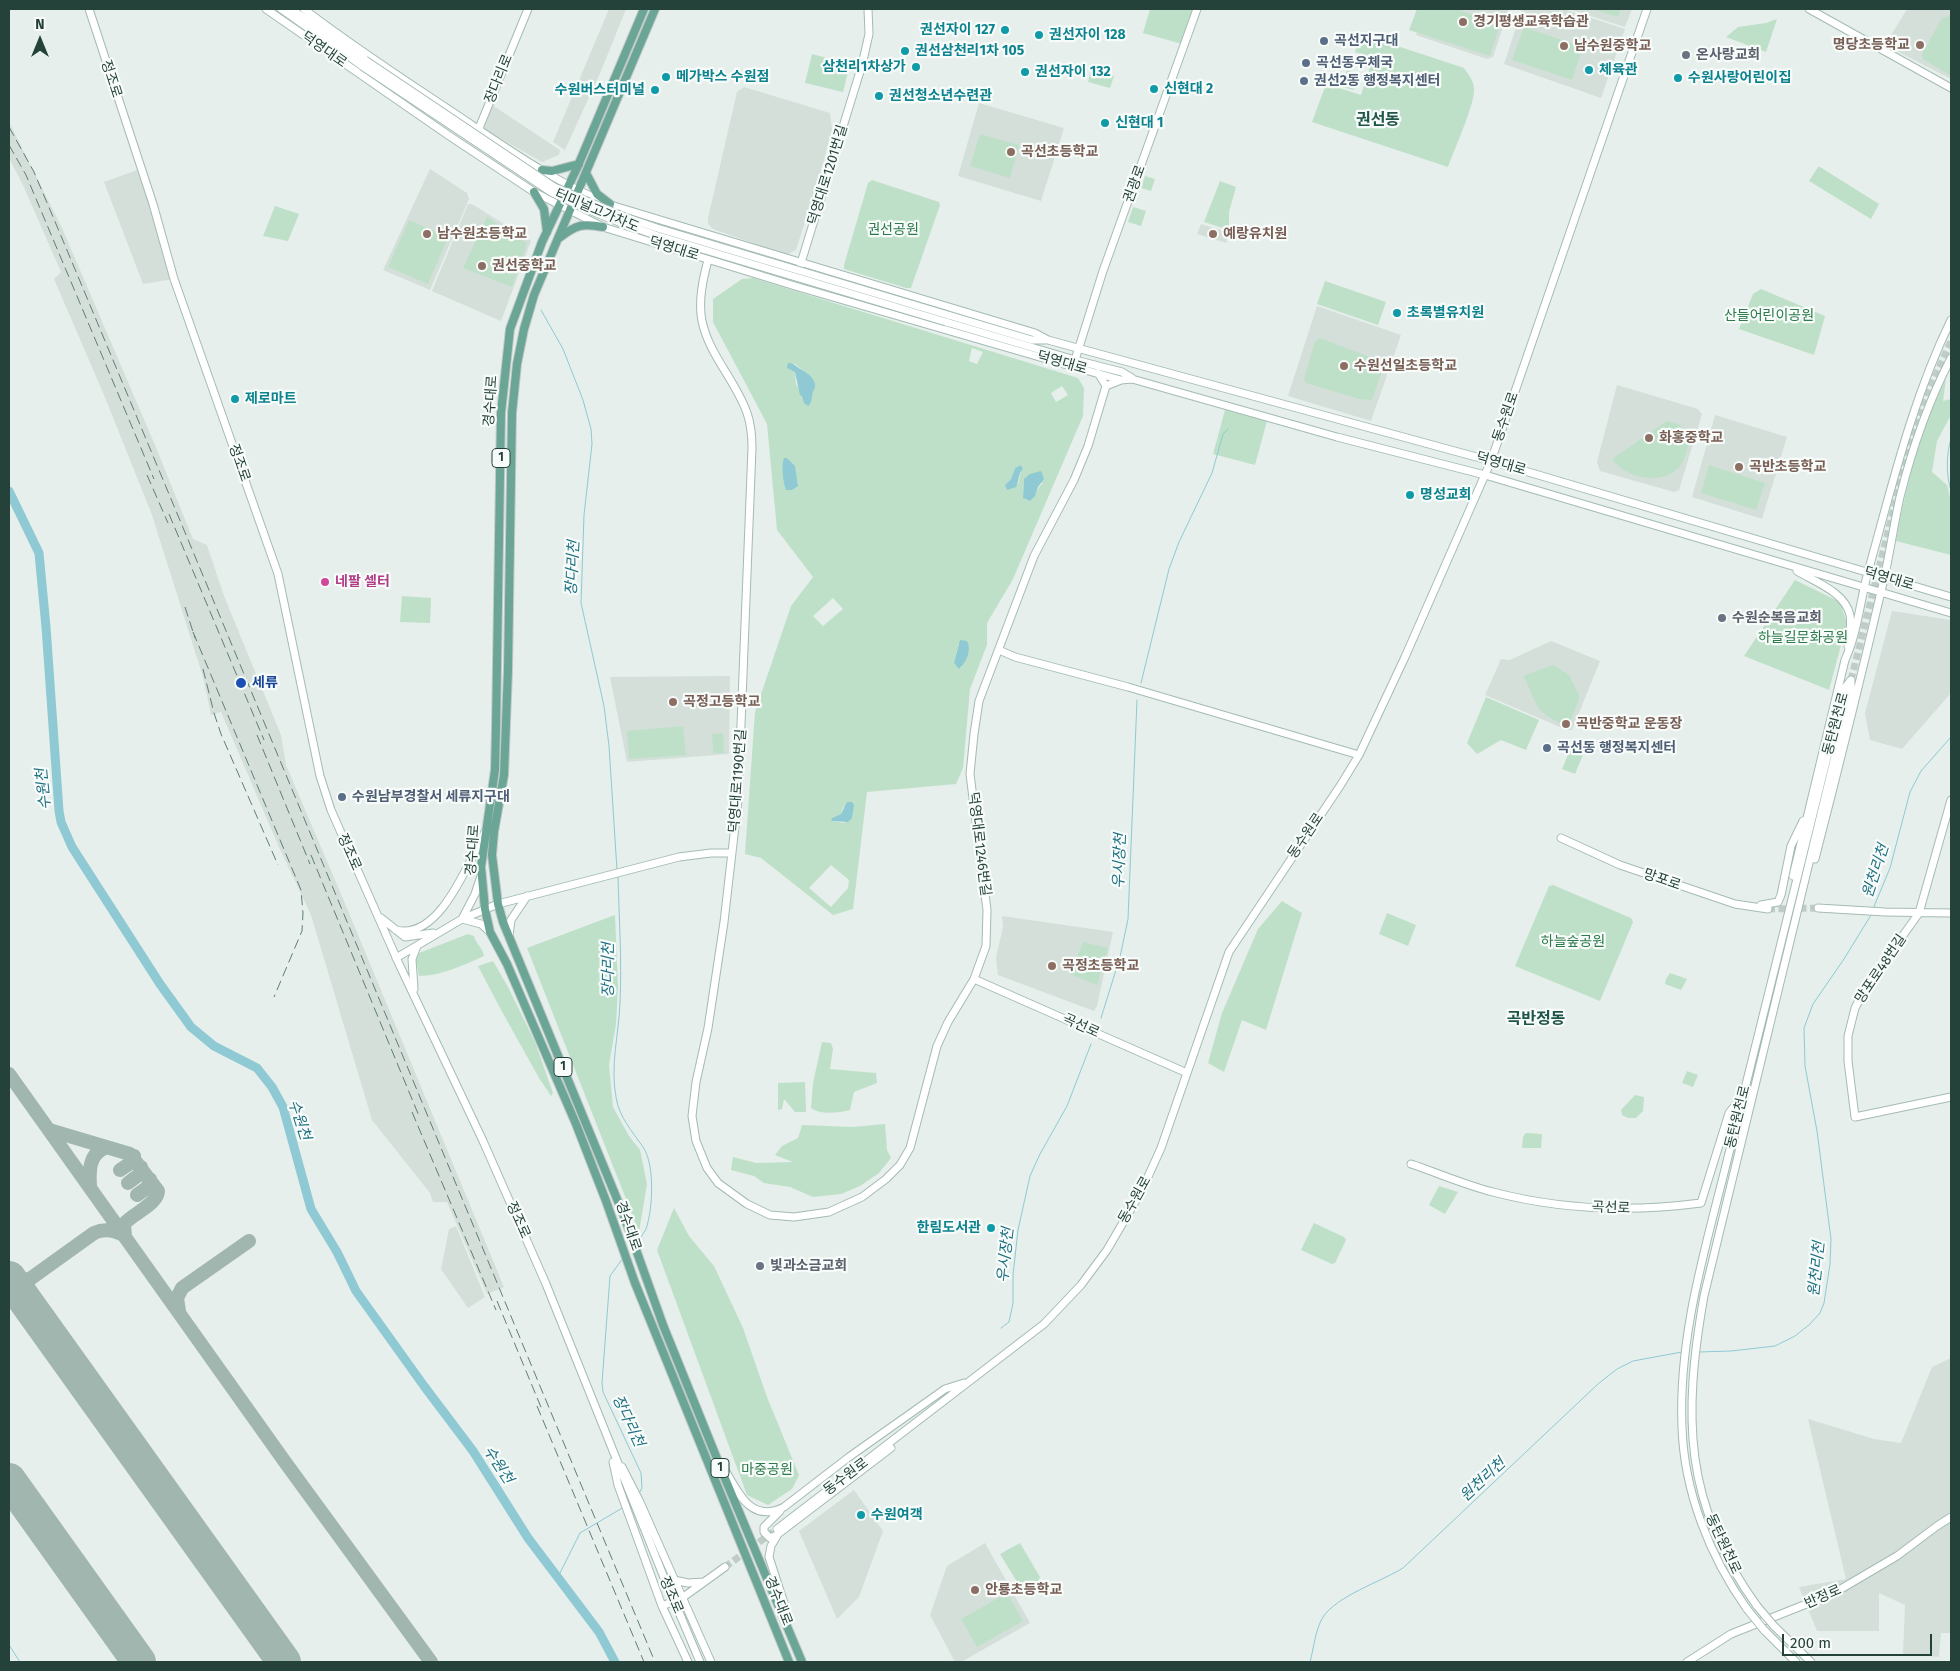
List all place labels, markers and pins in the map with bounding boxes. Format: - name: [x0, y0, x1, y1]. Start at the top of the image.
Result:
- place label: 경기평생교육학습관: [1473, 14, 1589, 30]
- marker: 경기평생교육학습관: [1457, 16, 1469, 28]
- place label: 권선자이 127: [920, 22, 995, 38]
- marker: 권선자이 127: [999, 24, 1011, 36]
- place label: 권선자이 128: [1049, 27, 1126, 43]
- marker: 권선자이 128: [1033, 29, 1045, 41]
- place label: 곡선지구대: [1334, 33, 1398, 49]
- marker: 곡선지구대: [1318, 35, 1330, 47]
- place label: 명당초등학교: [1833, 37, 1910, 53]
- place label: 남수원중학교: [1574, 38, 1651, 54]
- marker: 명당초등학교: [1914, 39, 1926, 51]
- marker: 남수원중학교: [1558, 40, 1570, 52]
- place label: 권선삼천리1차 105: [915, 43, 1024, 59]
- marker: 권선삼천리1차 105: [899, 45, 911, 57]
- place label: 온사랑교회: [1696, 47, 1760, 63]
- marker: 온사랑교회: [1680, 49, 1692, 61]
- place label: 곡선동우체국: [1316, 55, 1393, 71]
- marker: 곡선동우체국: [1300, 57, 1312, 69]
- place label: 삼천리1차상가: [822, 59, 906, 75]
- marker: 삼천리1차상가: [910, 61, 922, 73]
- place label: 체육관: [1599, 62, 1638, 78]
- place label: 권선자이 132: [1035, 64, 1111, 80]
- marker: 체육관: [1583, 64, 1595, 76]
- marker: 권선자이 132: [1019, 66, 1031, 78]
- place label: 메가박스 수원점: [676, 69, 769, 85]
- place label: 수원사랑어린이집: [1688, 70, 1791, 86]
- marker: 메가박스 수원점: [660, 71, 672, 83]
- marker: 수원사랑어린이집: [1672, 72, 1684, 84]
- place label: 권선2동 행정복지센터: [1314, 73, 1440, 89]
- marker: 권선2동 행정복지센터: [1298, 75, 1310, 87]
- place label: 신현대 2: [1164, 81, 1213, 97]
- place label: 수원버스터미널: [555, 82, 645, 98]
- marker: 신현대 2: [1148, 83, 1160, 95]
- marker: 수원버스터미널: [649, 84, 661, 96]
- place label: 권선청소년수련관: [889, 88, 992, 104]
- marker: 권선청소년수련관: [873, 90, 885, 102]
- place label: 신현대 1: [1115, 115, 1163, 131]
- marker: 신현대 1: [1099, 117, 1111, 129]
- place label: 곡선초등학교: [1021, 144, 1098, 160]
- marker: 곡선초등학교: [1005, 146, 1017, 158]
- place label: 남수원초등학교: [437, 226, 527, 242]
- place label: 예랑유치원: [1223, 226, 1287, 242]
- marker: 남수원초등학교: [421, 228, 433, 240]
- marker: 예랑유치원: [1207, 228, 1219, 240]
- place label: 권선중학교: [492, 258, 556, 274]
- marker: 권선중학교: [476, 260, 488, 272]
- place label: 초록별유치원: [1407, 305, 1484, 321]
- marker: 초록별유치원: [1391, 307, 1403, 319]
- place label: 수원선일초등학교: [1354, 358, 1457, 374]
- marker: 수원선일초등학교: [1338, 360, 1350, 372]
- place label: 제로마트: [245, 391, 297, 407]
- marker: 제로마트: [229, 393, 241, 405]
- place label: 화홍중학교: [1659, 430, 1723, 446]
- marker: 화홍중학교: [1643, 432, 1655, 444]
- place label: 곡반초등학교: [1749, 459, 1826, 475]
- marker: 곡반초등학교: [1733, 461, 1745, 473]
- place label: 명성교회: [1420, 487, 1472, 503]
- marker: 명성교회: [1404, 489, 1416, 501]
- place label: 네팔 셀터: [335, 574, 390, 590]
- marker: 네팔 셀터: [319, 576, 331, 588]
- place label: 수원순복음교회: [1732, 610, 1822, 626]
- marker: 수원순복음교회: [1716, 612, 1728, 624]
- place label: 세류: [252, 675, 278, 691]
- marker: 세류: [234, 676, 248, 690]
- place label: 곡정고등학교: [683, 694, 760, 710]
- marker: 곡정고등학교: [667, 696, 679, 708]
- place label: 곡반중학교 운동장: [1576, 716, 1682, 732]
- marker: 곡반중학교 운동장: [1560, 718, 1572, 730]
- place label: 곡선동 행정복지센터: [1557, 740, 1676, 756]
- marker: 곡선동 행정복지센터: [1541, 742, 1553, 754]
- place label: 수원남부경찰서 세류지구대: [352, 789, 510, 805]
- marker: 수원남부경찰서 세류지구대: [336, 791, 348, 803]
- place label: 곡정초등학교: [1062, 958, 1139, 974]
- marker: 곡정초등학교: [1046, 960, 1058, 972]
- place label: 한림도서관: [917, 1220, 981, 1236]
- marker: 한림도서관: [985, 1222, 997, 1234]
- place label: 빛과소금교회: [770, 1258, 847, 1274]
- marker: 빛과소금교회: [754, 1260, 766, 1272]
- place label: 수원여객: [871, 1507, 923, 1523]
- marker: 수원여객: [855, 1509, 867, 1521]
- place label: 안룡초등학교: [985, 1582, 1062, 1598]
- marker: 안룡초등학교: [969, 1584, 981, 1596]

